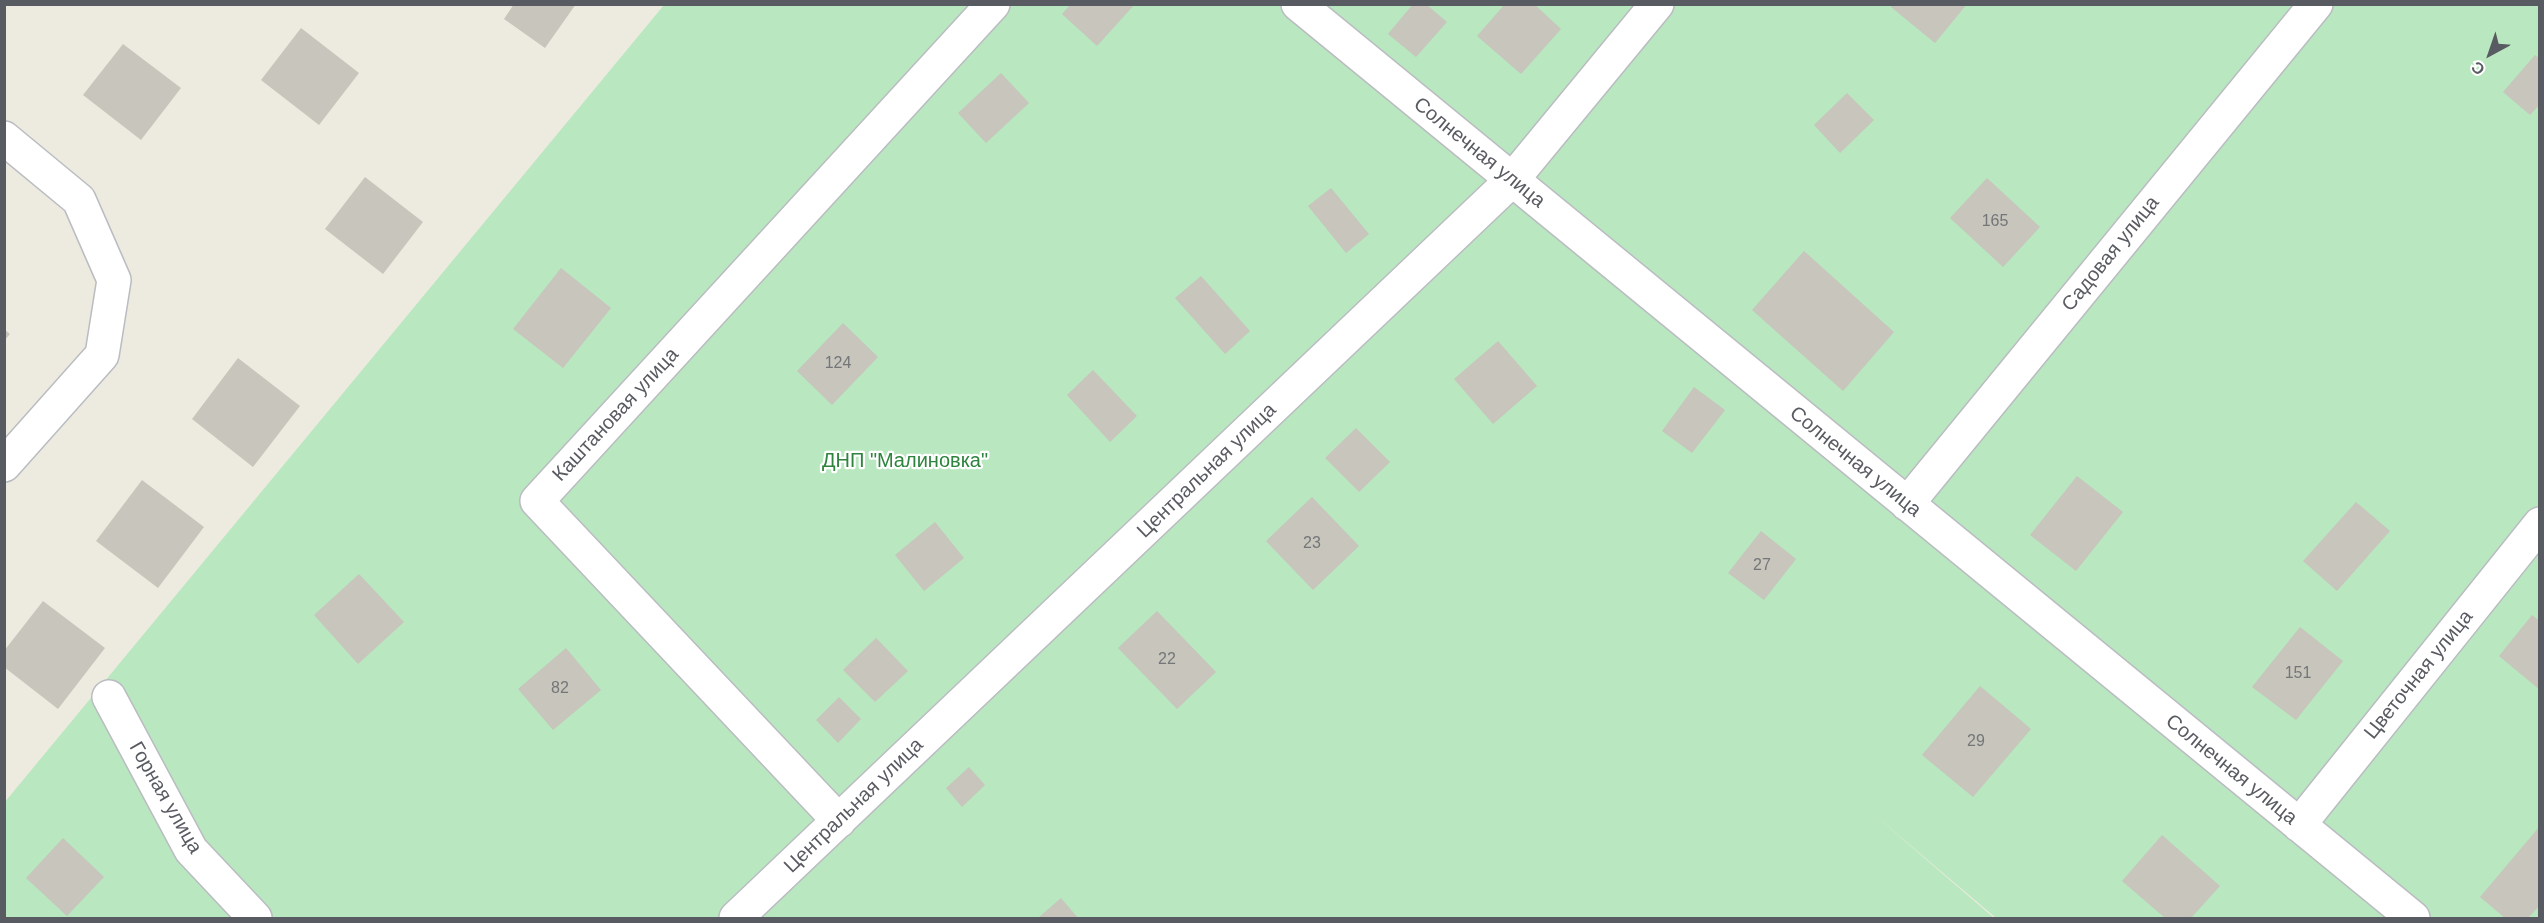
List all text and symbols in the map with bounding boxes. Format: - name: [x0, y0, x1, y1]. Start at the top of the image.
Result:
- north arrow: [2460, 24, 2520, 84]
- text: С: [2468, 58, 2488, 78]
- street label: Солнечная улица: [1408, 93, 1550, 213]
- street label: Садовая улица: [2057, 191, 2165, 317]
- house number: 165: [1982, 212, 2008, 232]
- street label: Каштановая улица: [548, 343, 684, 487]
- house number: 124: [825, 354, 851, 374]
- street label: Центральная улица: [1132, 398, 1282, 544]
- street label: Солнечная улица: [1784, 402, 1926, 522]
- park label: ДНП "Малиновка": [822, 449, 988, 473]
- house number: 23: [1303, 534, 1321, 554]
- house number: 27: [1753, 556, 1771, 576]
- street label: Цветочная улица: [2360, 606, 2478, 744]
- house number: 22: [1158, 650, 1176, 670]
- house number: 151: [2285, 664, 2311, 684]
- house number: 82: [551, 679, 569, 699]
- street label: Солнечная улица: [2160, 710, 2302, 830]
- house number: 29: [1967, 732, 1985, 752]
- street label: Центральная улица: [779, 733, 929, 879]
- street label: Горная улица: [123, 738, 207, 858]

